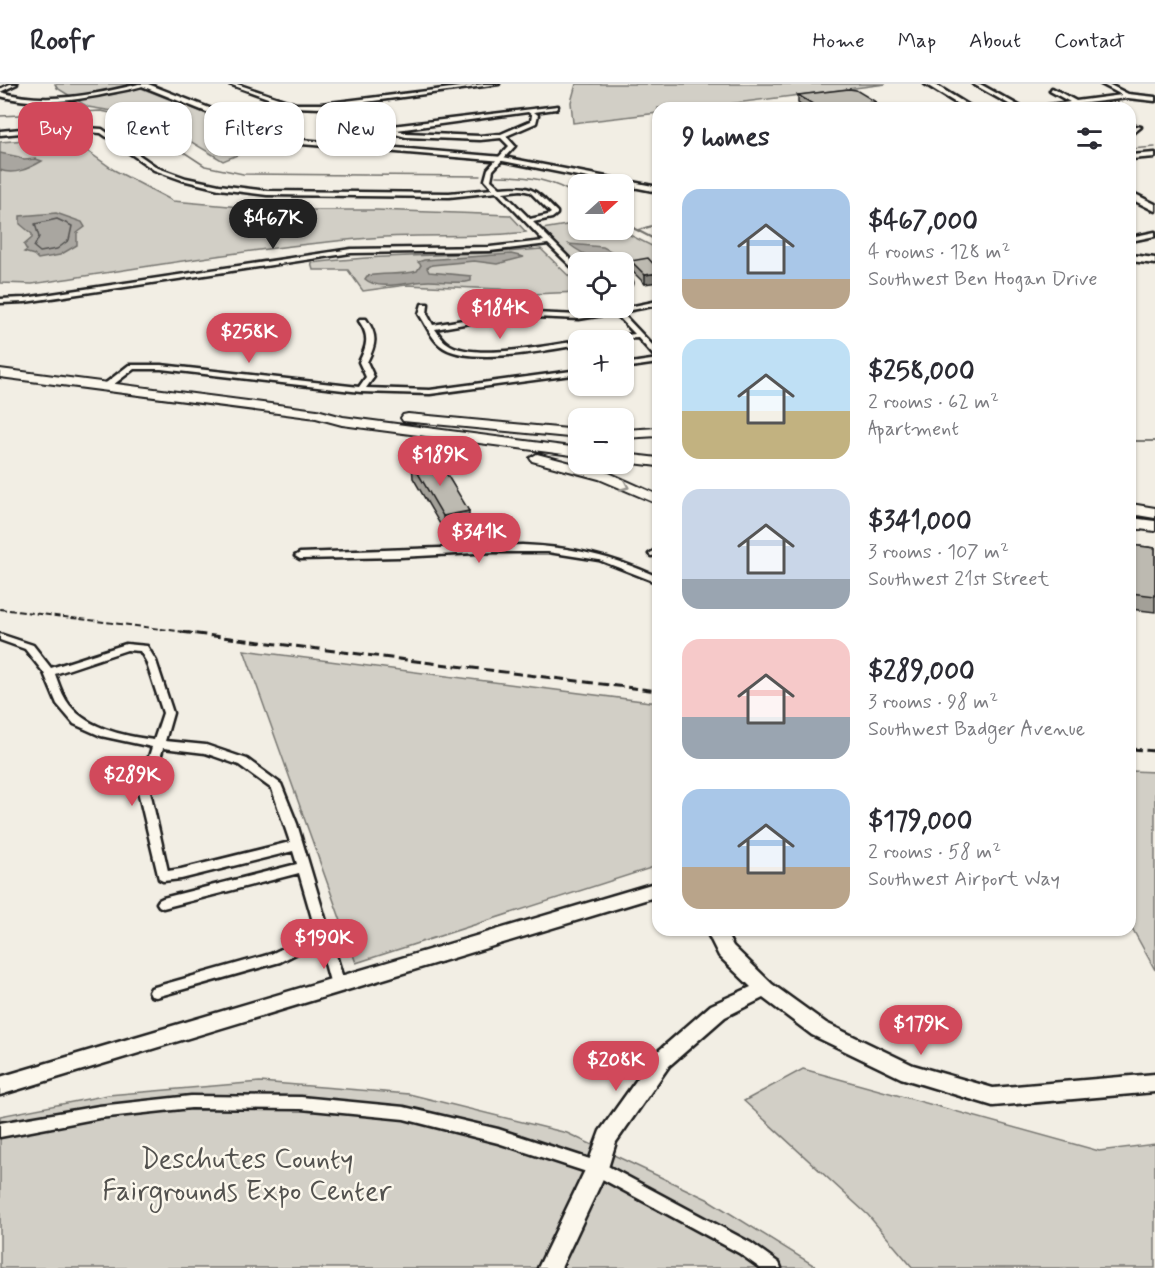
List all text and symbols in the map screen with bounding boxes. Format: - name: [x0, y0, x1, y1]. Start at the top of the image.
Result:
- text: Roofr: [30, 23, 94, 60]
- text: Home: [813, 27, 865, 55]
- text: Map: [898, 27, 936, 55]
- text: About: [969, 27, 1021, 55]
- text: Contact: [1054, 27, 1125, 55]
- chip: Buy: [18, 102, 93, 156]
- chip: Rent: [105, 102, 192, 156]
- chip: Filters: [204, 102, 304, 156]
- chip: New: [316, 102, 396, 156]
- text: 9 homes: [682, 121, 770, 155]
- icon: filters: [1073, 122, 1106, 155]
- north arrow: [568, 174, 634, 240]
- map controls: [568, 174, 634, 474]
- pin: $467K: [231, 199, 315, 250]
- text: $467K: [243, 205, 303, 232]
- text: $467,000: [868, 205, 978, 239]
- icon: home: [730, 213, 802, 285]
- text: 4 rooms · 128 m²: [868, 239, 1010, 266]
- button: locate: [568, 252, 634, 318]
- text: Southwest Ben Hogan Drive: [868, 266, 1098, 293]
- pin: $184K: [458, 289, 542, 340]
- text: $184K: [471, 295, 529, 322]
- pin: $258K: [207, 313, 291, 364]
- text: $258K: [220, 319, 278, 346]
- button: +: [568, 330, 634, 396]
- text: $258,000: [868, 355, 975, 389]
- icon: home: [730, 363, 802, 435]
- text: 2 rooms · 62 m²: [868, 389, 999, 416]
- button: −: [568, 408, 634, 474]
- text: Apartment: [868, 416, 959, 443]
- pin: $189K: [398, 436, 482, 487]
- text: $189K: [412, 442, 468, 469]
- one-way arrow: [619, 478, 630, 490]
- text: $341,000: [868, 505, 972, 539]
- pin: $341K: [437, 513, 521, 564]
- icon: home: [730, 513, 802, 585]
- text: $341K: [452, 519, 506, 546]
- text: 3 rooms · 107 m²: [868, 539, 1009, 566]
- text: Southwest 21st Street: [868, 566, 1049, 593]
- text: $289,000: [868, 655, 975, 689]
- icon: home: [730, 663, 802, 735]
- text: 3 rooms · 98 m²: [868, 689, 998, 716]
- text: Southwest Badger Avenue: [868, 716, 1085, 743]
- pin: $289K: [90, 756, 174, 807]
- text: $289K: [103, 762, 161, 789]
- text: $179,000: [868, 805, 972, 839]
- icon: home: [730, 813, 802, 885]
- text: 2 rooms · 58 m²: [868, 839, 1001, 866]
- text: Southwest Airport Way: [868, 866, 1060, 893]
- pin: $190K: [282, 919, 366, 970]
- text: $190K: [295, 925, 353, 952]
- pin: $179K: [879, 1005, 963, 1056]
- text: $179K: [893, 1011, 949, 1038]
- pin: $208K: [574, 1041, 658, 1092]
- text: $208K: [587, 1047, 645, 1074]
- park label: Deschutes County Fairgrounds Expo Center: [102, 1142, 393, 1213]

